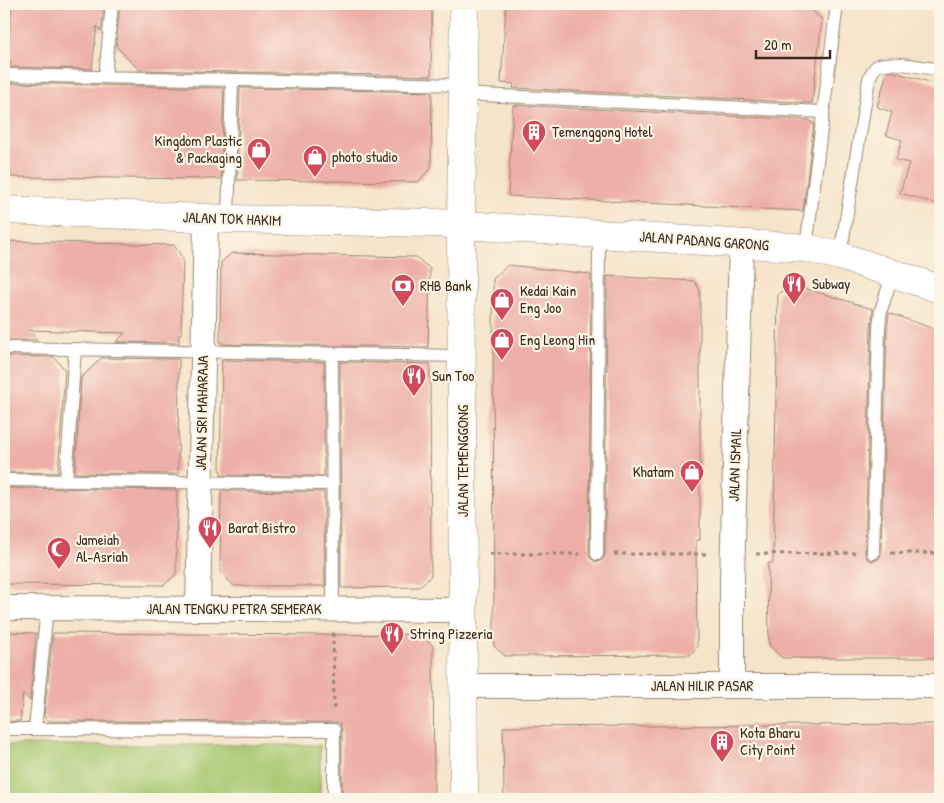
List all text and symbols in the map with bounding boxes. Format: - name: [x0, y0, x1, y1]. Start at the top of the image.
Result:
- scale bar: [756, 28, 830, 60]
- text: 20 m: [764, 34, 791, 55]
- building icon: Temenggong Hotel: [521, 119, 547, 153]
- place label: Temenggong Hotel: [552, 121, 652, 142]
- place label: Kingdom Plastic & Packaging: [155, 130, 242, 168]
- shop icon: Kingdom Plastic & Packaging: [246, 137, 272, 171]
- shop icon: photo studio: [302, 144, 328, 178]
- place label: photo studio: [332, 146, 398, 167]
- street label: JALAN TOK HAKIM: [182, 206, 282, 231]
- street label: JALAN PADANG GARONG: [639, 226, 770, 256]
- restaurant icon: Subway: [781, 271, 807, 305]
- bank icon: RHB Bank: [390, 273, 416, 307]
- place label: Subway: [812, 273, 850, 294]
- place label: RHB Bank: [420, 275, 471, 296]
- place label: Kedai Kain Eng Joo: [520, 280, 576, 318]
- shop icon: Kedai Kain Eng Joo: [489, 287, 515, 321]
- shop icon: Eng Leong Hin: [489, 327, 515, 361]
- place label: Eng Leong Hin: [520, 329, 595, 350]
- street label: JALAN SRI MAHARAJA: [190, 354, 213, 471]
- restaurant icon: Sun Too: [401, 363, 427, 397]
- place label: Sun Too: [432, 365, 474, 386]
- street label: JALAN TEMENGGONG: [452, 404, 473, 517]
- street label: JALAN ISMAIL: [723, 428, 746, 502]
- shop icon: Khatam: [679, 459, 705, 493]
- place label: Khatam: [633, 461, 674, 482]
- restaurant icon: Barat Bistro: [197, 515, 223, 549]
- place label: Barat Bistro: [228, 517, 295, 538]
- place label: Jameiah Al-Asriah: [76, 529, 128, 567]
- mosque icon: Jameiah Al-Asriah: [46, 536, 72, 570]
- street label: JALAN TENGKU PETRA SEMERAK: [146, 598, 322, 619]
- restaurant icon: String Pizzeria: [379, 621, 405, 655]
- place label: String Pizzeria: [410, 623, 493, 644]
- street label: JALAN HILIR PASAR: [651, 675, 754, 696]
- place label: Kota Bharu City Point: [740, 722, 800, 760]
- building icon: Kota Bharu City Point: [709, 729, 735, 763]

